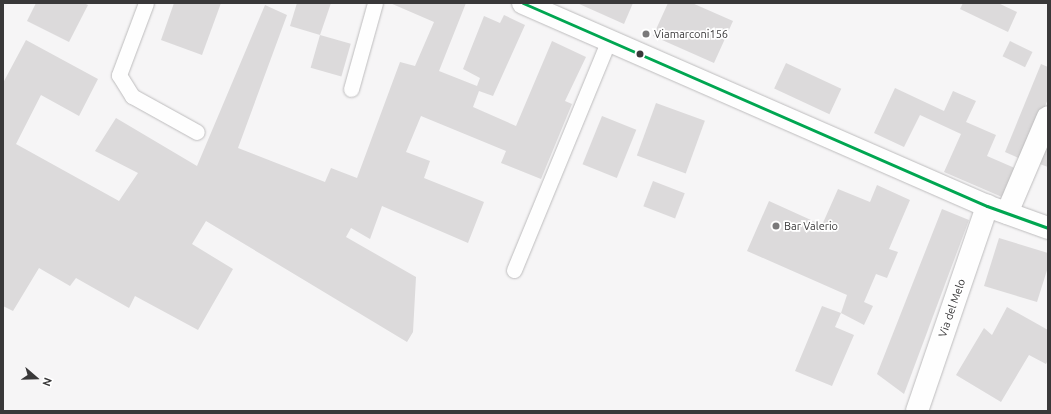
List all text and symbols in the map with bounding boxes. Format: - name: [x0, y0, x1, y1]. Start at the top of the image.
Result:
- place label: Viamarconi156: [654, 27, 728, 41]
- marker: Viamarconi156: [641, 29, 651, 39]
- unlabelled marker: [635, 49, 645, 59]
- place label: Bar Valerio: [784, 219, 838, 233]
- marker: Bar Valerio: [771, 221, 781, 231]
- street label: Via del Melo: [936, 277, 968, 339]
- north arrow: [16, 358, 56, 398]
- text: N: [40, 376, 54, 388]

